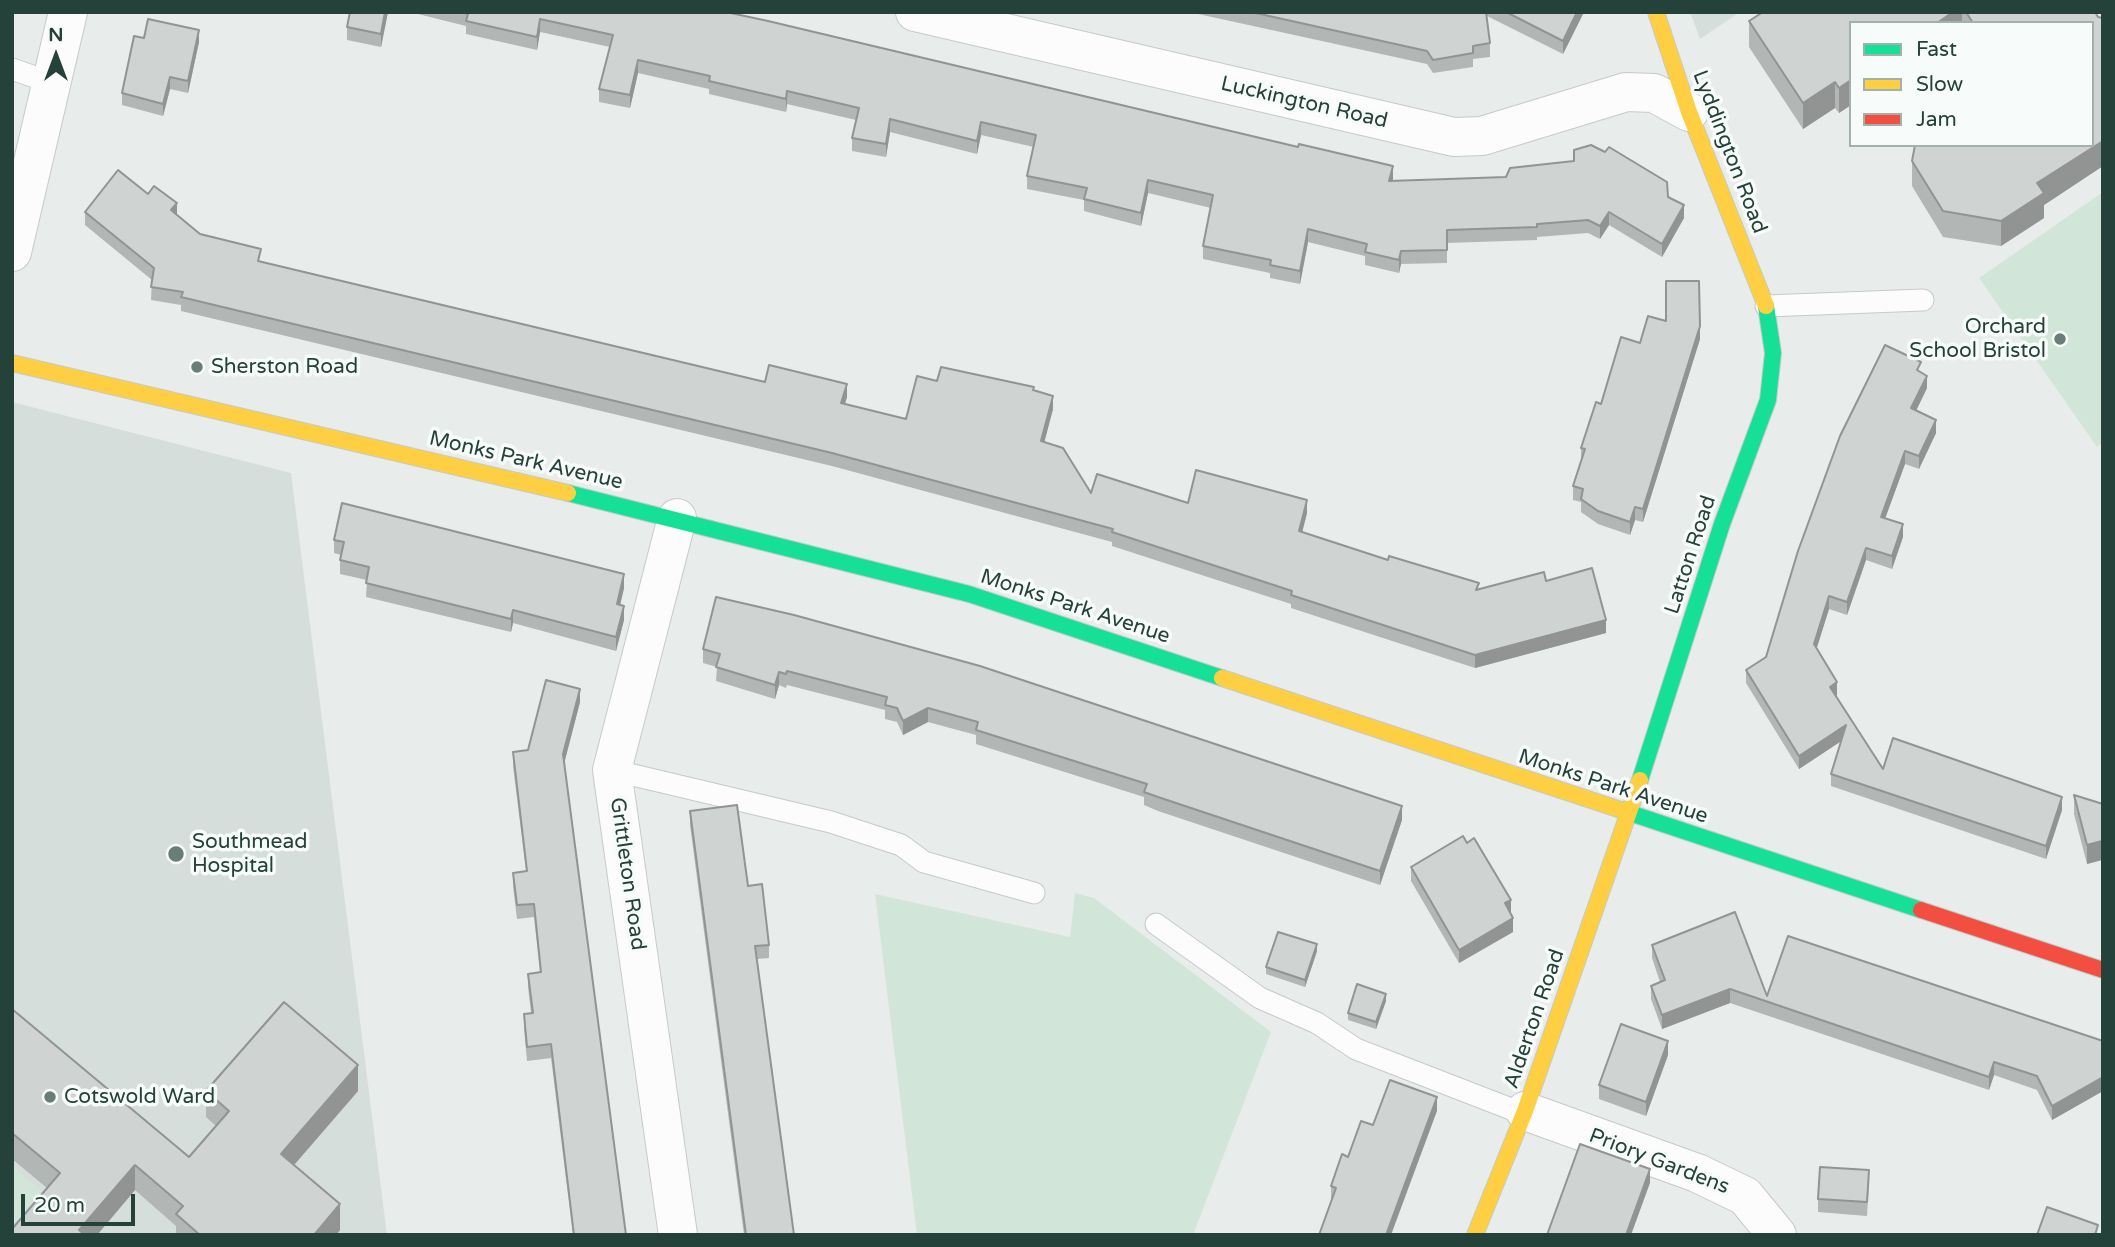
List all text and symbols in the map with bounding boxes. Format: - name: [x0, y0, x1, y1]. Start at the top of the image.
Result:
- north arrow: [21, 21, 91, 91]
- legend: [1849, 21, 2094, 147]
- text: N: [48, 24, 64, 46]
- text: Fast: [1916, 37, 1957, 62]
- street label: Lyddington Road: [1686, 67, 1772, 237]
- street label: Luckington Road: [1218, 72, 1390, 134]
- text: Slow: [1916, 72, 1963, 97]
- text: Jam: [1916, 107, 1957, 132]
- place label: Orchard School Bristol: [1909, 314, 2046, 364]
- marker: Orchard School Bristol: [2052, 331, 2068, 347]
- place label: Sherston Road: [211, 354, 358, 380]
- marker: Sherston Road: [189, 359, 205, 375]
- street label: Monks Park Avenue: [427, 426, 625, 496]
- street label: Latton Road: [1660, 492, 1722, 618]
- street label: Monks Park Avenue: [977, 564, 1173, 650]
- street label: Monks Park Avenue: [1515, 744, 1711, 830]
- street label: Grittleton Road: [604, 796, 650, 952]
- place label: Southmead Hospital: [192, 829, 308, 879]
- marker: Southmead Hospital: [166, 844, 186, 864]
- street label: Alderton Road: [1499, 946, 1571, 1092]
- place label: Cotswold Ward: [64, 1084, 215, 1110]
- marker: Cotswold Ward: [42, 1089, 58, 1105]
- street label: Priory Gardens: [1585, 1124, 1733, 1200]
- scale bar: [24, 1180, 138, 1224]
- text: 20 m: [34, 1193, 85, 1218]

